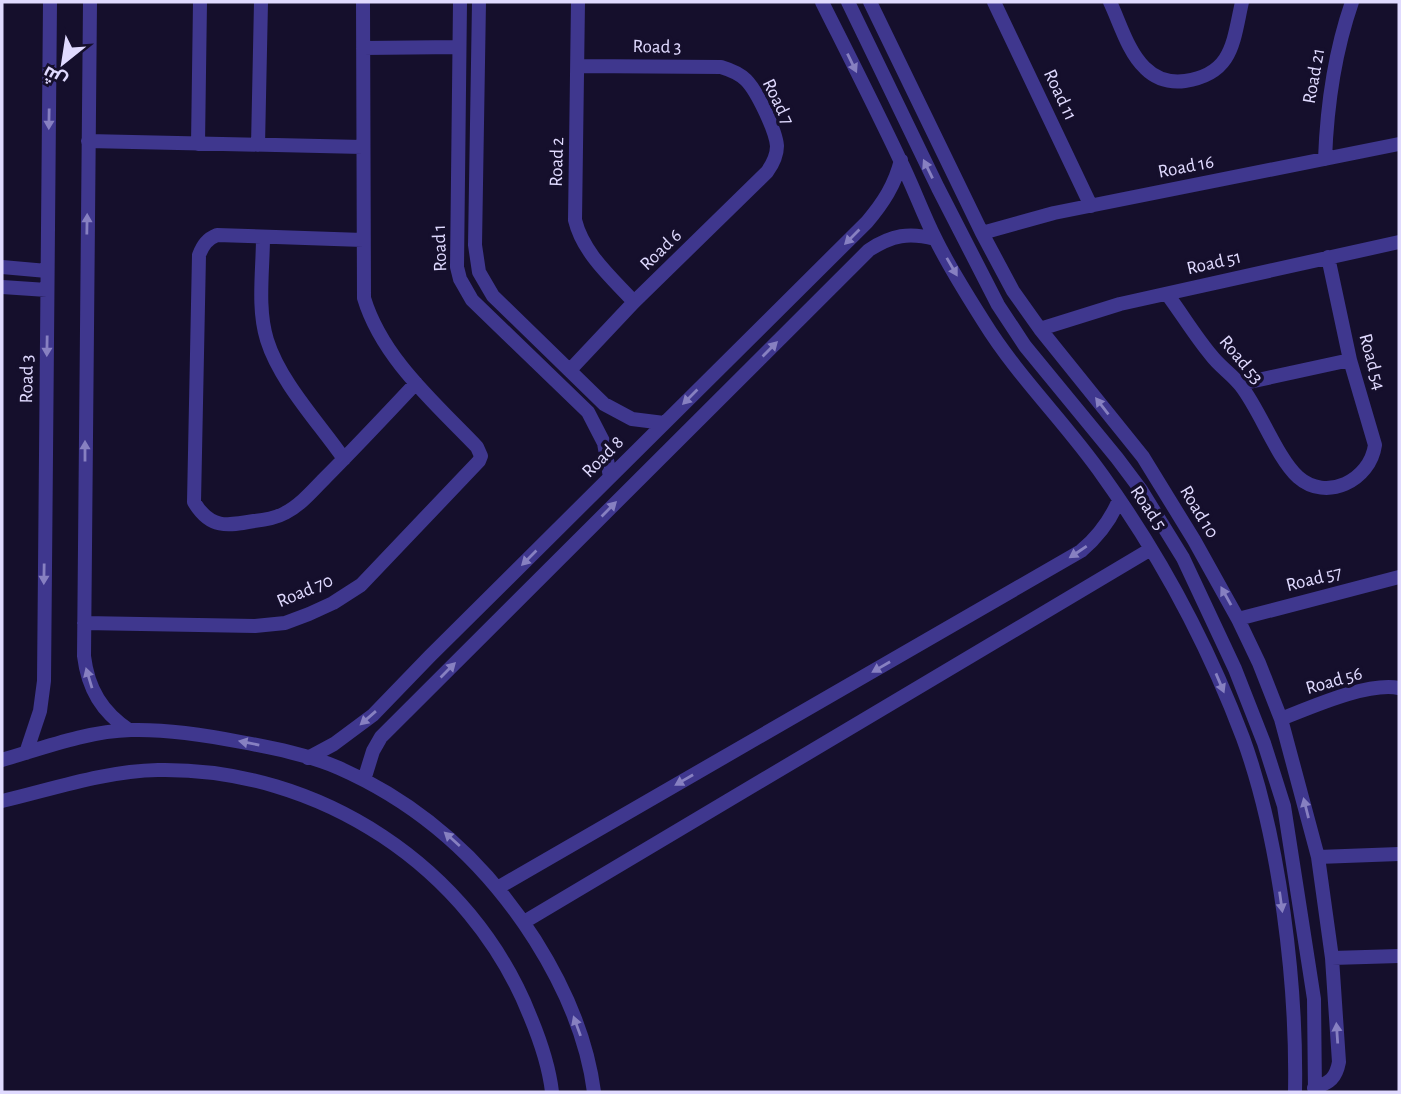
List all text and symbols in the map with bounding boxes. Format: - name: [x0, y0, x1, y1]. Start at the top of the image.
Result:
- north arrow: [28, 28, 98, 98]
- street label: Road 3: [632, 37, 682, 57]
- street label: Road 21: [1300, 47, 1328, 105]
- one-way arrow: [847, 53, 858, 73]
- text: ش: [39, 61, 71, 92]
- street label: Road 11: [1040, 67, 1080, 123]
- street label: Road 7: [759, 76, 797, 128]
- one-way arrow: [43, 108, 55, 130]
- street label: Road 2: [547, 137, 567, 187]
- street label: Road 16: [1157, 152, 1216, 182]
- one-way arrow: [922, 159, 934, 179]
- one-way arrow: [81, 212, 93, 234]
- street label: Road 1: [430, 224, 450, 272]
- street label: Road 6: [636, 226, 686, 274]
- one-way arrow: [844, 229, 860, 245]
- street label: Road 51: [1185, 248, 1243, 278]
- one-way arrow: [946, 258, 958, 277]
- street label: Road 53: [1215, 332, 1267, 388]
- street label: Road 54: [1355, 332, 1389, 392]
- one-way arrow: [41, 336, 52, 358]
- one-way arrow: [761, 341, 778, 357]
- street label: Road 3: [17, 354, 37, 404]
- one-way arrow: [682, 389, 699, 406]
- one-way arrow: [1095, 397, 1110, 415]
- street label: Road 8: [579, 433, 627, 481]
- one-way arrow: [79, 440, 91, 462]
- street label: Road 5: [1126, 482, 1170, 534]
- street label: Road 10: [1176, 482, 1222, 542]
- one-way arrow: [600, 502, 617, 518]
- one-way arrow: [1069, 545, 1087, 559]
- one-way arrow: [521, 549, 538, 565]
- one-way arrow: [39, 563, 50, 585]
- street label: Road 57: [1284, 563, 1344, 595]
- street label: Road 70: [274, 571, 336, 611]
- one-way arrow: [1220, 587, 1232, 606]
- one-way arrow: [872, 660, 891, 673]
- one-way arrow: [440, 662, 456, 678]
- street label: Road 56: [1304, 664, 1364, 698]
- one-way arrow: [83, 667, 93, 688]
- one-way arrow: [1215, 673, 1226, 694]
- one-way arrow: [360, 710, 377, 725]
- one-way arrow: [238, 738, 260, 749]
- one-way arrow: [675, 774, 694, 786]
- one-way arrow: [1300, 797, 1311, 819]
- one-way arrow: [444, 832, 461, 848]
- one-way arrow: [1275, 891, 1286, 913]
- one-way arrow: [571, 1016, 582, 1037]
- one-way arrow: [1331, 1022, 1342, 1044]

